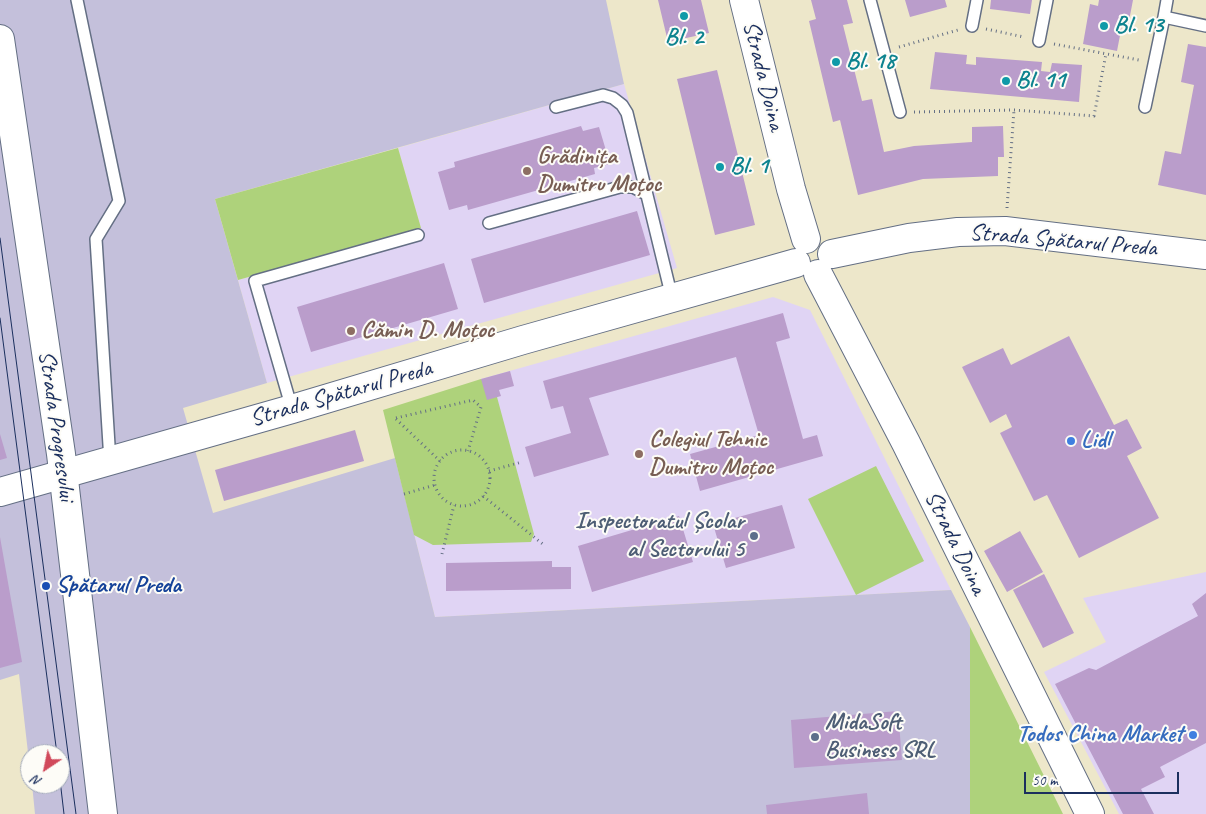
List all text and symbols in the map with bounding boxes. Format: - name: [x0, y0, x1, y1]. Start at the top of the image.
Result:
- marker: Bl. 2: [678, 10, 690, 22]
- place label: Bl. 13: [1114, 12, 1163, 40]
- street label: Strada Doina: [736, 18, 790, 134]
- marker: Bl. 13: [1098, 20, 1110, 32]
- place label: Bl. 2: [665, 24, 703, 52]
- place label: Bl. 18: [846, 48, 895, 76]
- marker: Bl. 18: [830, 56, 842, 68]
- place label: Bl. 11: [1016, 67, 1065, 95]
- marker: Bl. 11: [1000, 75, 1012, 87]
- place label: Grădinița Dumitru Moțoc: [537, 143, 661, 199]
- place label: Bl. 1: [730, 153, 768, 181]
- marker: Bl. 1: [714, 161, 726, 173]
- marker: Grădinița Dumitru Moțoc: [521, 165, 533, 177]
- street label: Strada Spătarul Preda: [968, 218, 1158, 264]
- place label: Cămin D. Moțoc: [361, 317, 494, 345]
- marker: Cămin D. Moțoc: [345, 325, 357, 337]
- street label: Strada Progresului: [31, 349, 81, 503]
- street label: Strada Spătarul Preda: [247, 354, 435, 434]
- place label: Colegiul Tehnic Dumitru Moțoc: [649, 426, 773, 482]
- place label: Lidl: [1081, 427, 1110, 455]
- marker: Lidl: [1065, 435, 1077, 447]
- marker: Colegiul Tehnic Dumitru Moțoc: [633, 448, 645, 460]
- street label: Strada Doina: [918, 486, 992, 600]
- place label: Inspectoratul Școlar al Sectorului 5: [575, 508, 744, 564]
- marker: Inspectoratul Școlar al Sectorului 5: [748, 530, 760, 542]
- place label: Spătarul Preda: [56, 572, 181, 600]
- marker: Spătarul Preda: [40, 580, 52, 592]
- place label: MidaSoft Business SRL: [825, 709, 935, 765]
- place label: Todos China Market: [1017, 721, 1183, 749]
- marker: Todos China Market: [1187, 729, 1199, 741]
- marker: MidaSoft Business SRL: [809, 731, 821, 743]
- north arrow: [20, 744, 70, 794]
- scale bar: [1026, 762, 1181, 794]
- text: 50 m: [1032, 771, 1058, 790]
- text: N: [29, 772, 45, 790]

